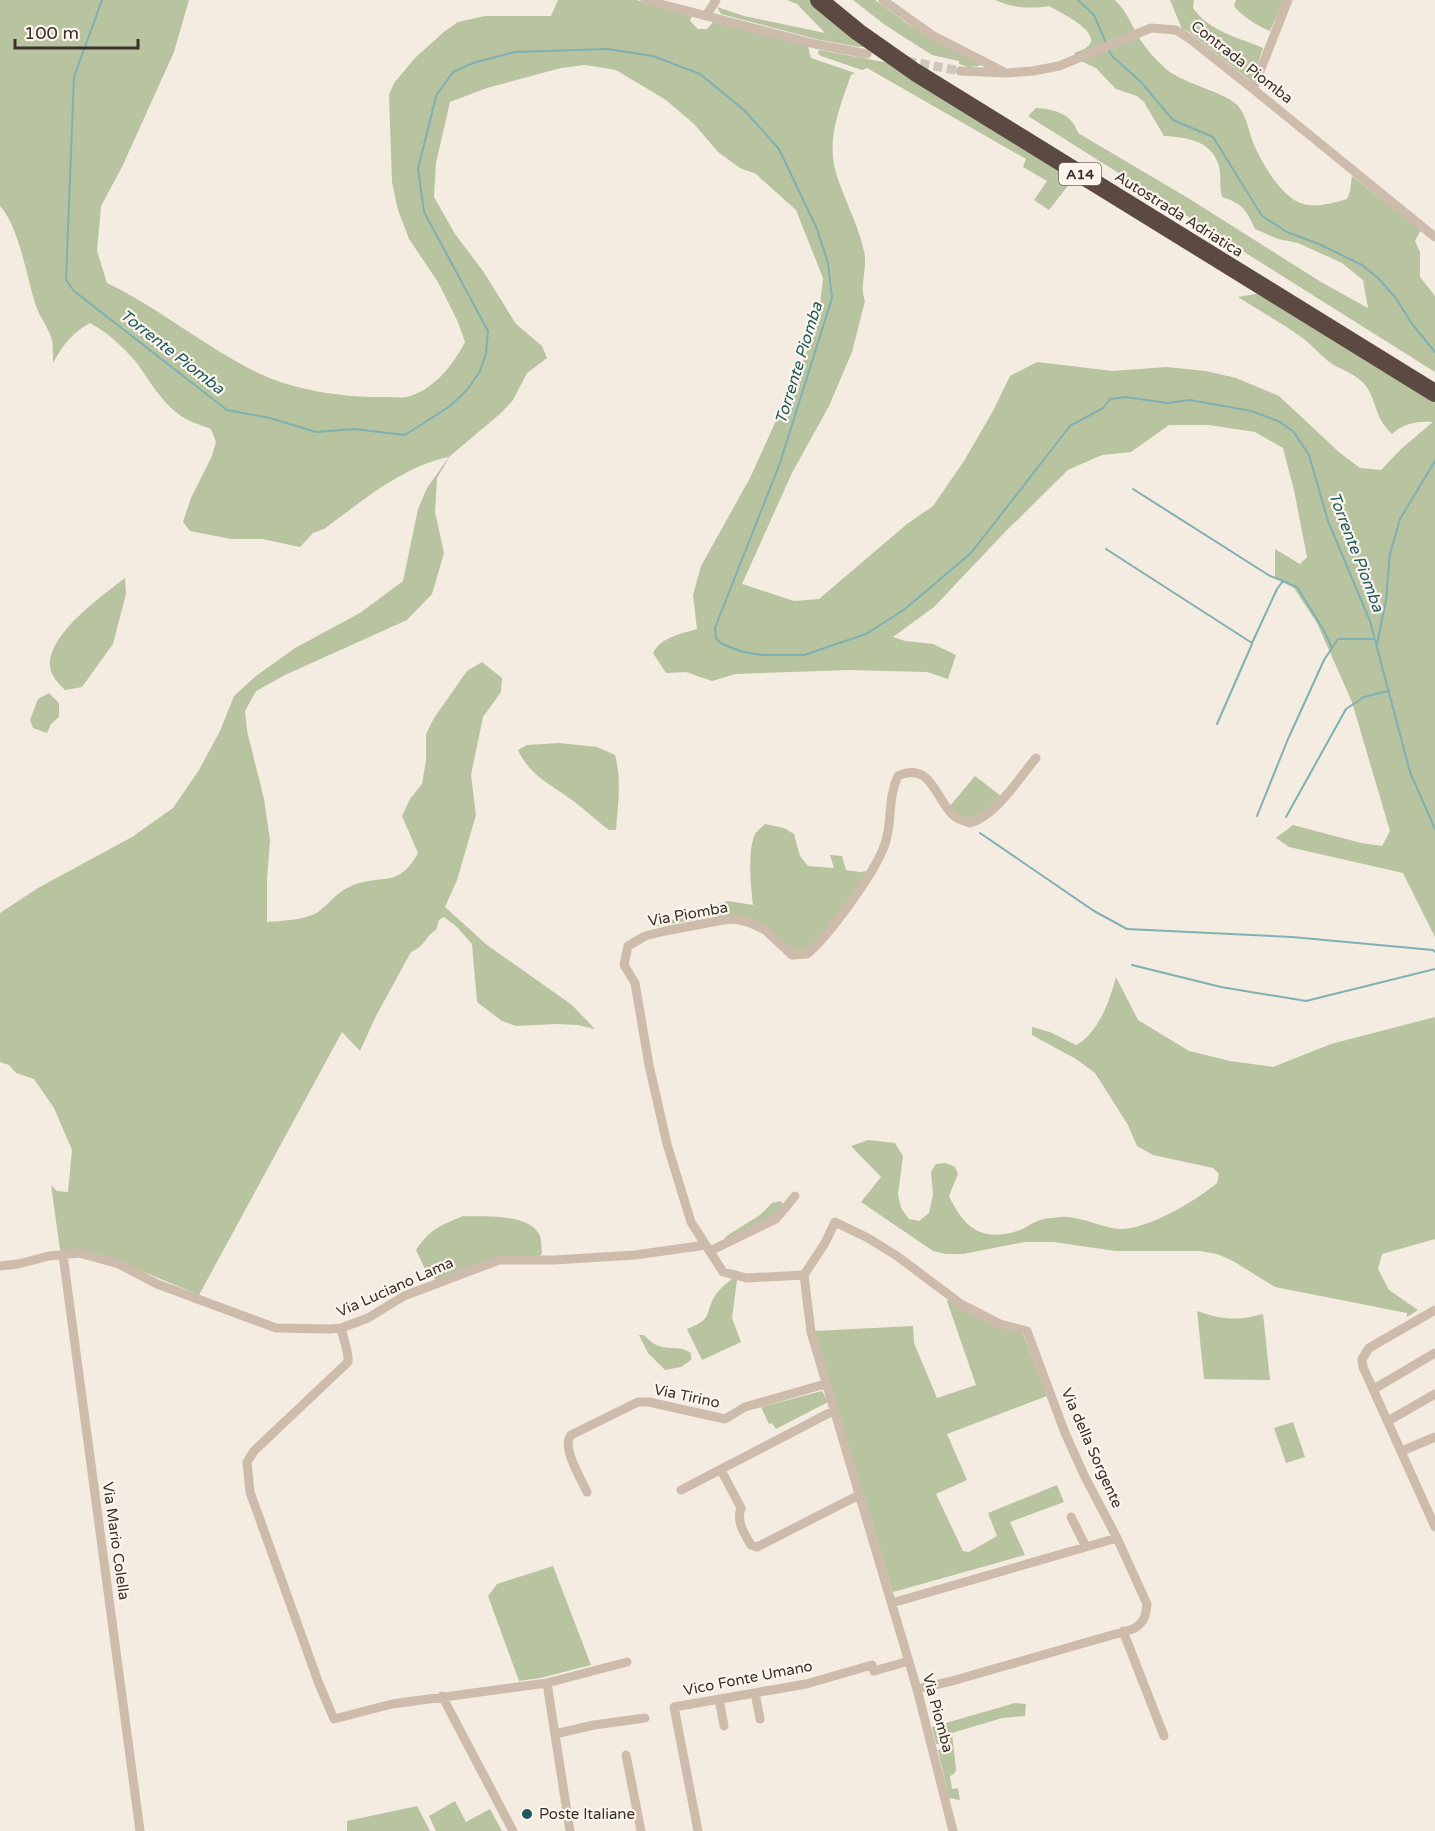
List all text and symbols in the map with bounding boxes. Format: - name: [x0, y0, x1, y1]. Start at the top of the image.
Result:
- scale bar: [15, 12, 138, 50]
- street label: Contrada Piomba: [1187, 17, 1297, 107]
- text: 100 m: [24, 22, 79, 44]
- road number: A14: [1059, 163, 1101, 185]
- street label: Autostrada Adriatica: [1112, 167, 1246, 261]
- water label: Torrente Piomba: [771, 299, 827, 426]
- water label: Torrente Piomba: [116, 305, 229, 399]
- water label: Torrente Piomba: [1324, 489, 1388, 616]
- street label: Via Piomba: [647, 898, 729, 930]
- street label: Via Luciano Lama: [334, 1253, 456, 1321]
- street label: Via Tirino: [652, 1380, 722, 1412]
- street label: Via della Sorgente: [1058, 1385, 1126, 1511]
- street label: Via Mario Colella: [99, 1481, 133, 1601]
- street label: Vico Fonte Umano: [682, 1657, 814, 1699]
- street label: Via Piomba: [919, 1672, 957, 1754]
- place label: Poste Italiane: [539, 1805, 635, 1823]
- marker: Poste Italiane: [520, 1807, 534, 1821]

